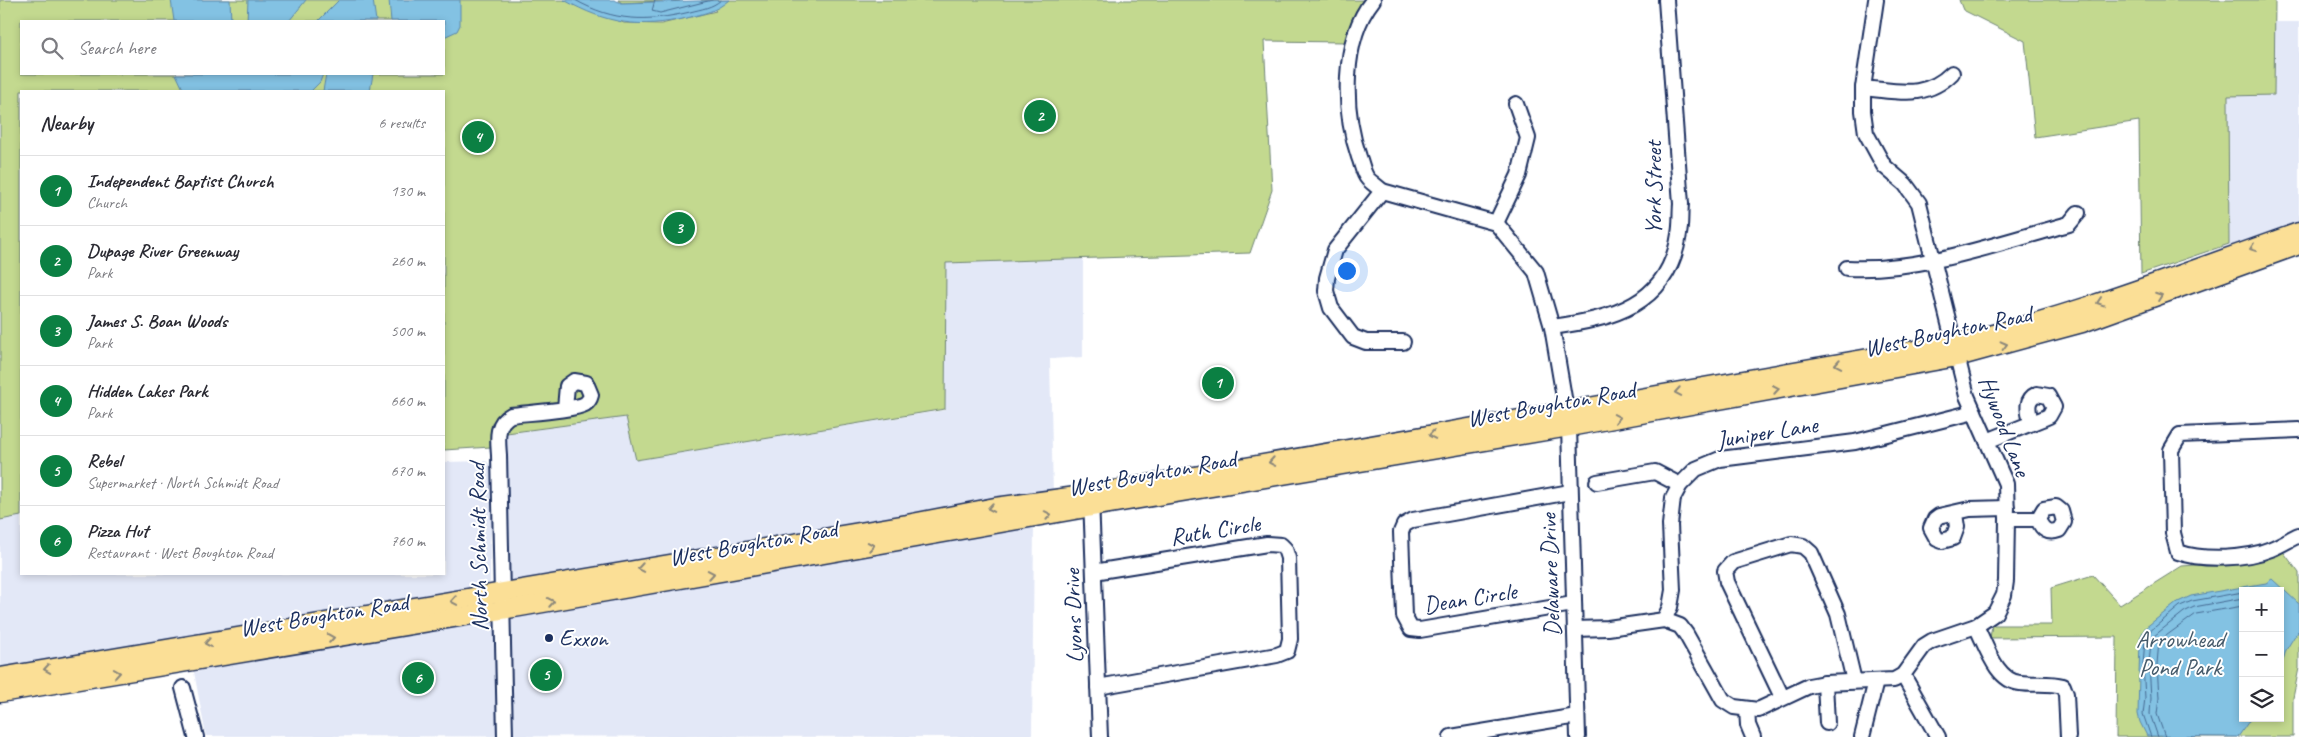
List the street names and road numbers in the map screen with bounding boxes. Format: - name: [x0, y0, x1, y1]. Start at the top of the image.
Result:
- street label: York Street: [1638, 139, 1668, 235]
- street label: West Boughton Road: [1862, 298, 2038, 363]
- street label: Hywood Lane: [1972, 372, 2039, 483]
- street label: West Boughton Road: [1465, 374, 1641, 434]
- street label: Juniper Lane: [1713, 409, 1822, 455]
- street label: West Boughton Road: [1066, 443, 1242, 503]
- street label: North Schmidt Road: [461, 459, 494, 632]
- street label: Ruth Circle: [1168, 508, 1264, 552]
- street label: Delaware Drive: [1533, 511, 1567, 637]
- street label: West Boughton Road: [667, 513, 843, 573]
- street label: Lyons Drive: [1056, 566, 1090, 663]
- street label: Dean Circle: [1421, 576, 1521, 620]
- street label: West Boughton Road: [238, 586, 414, 643]

